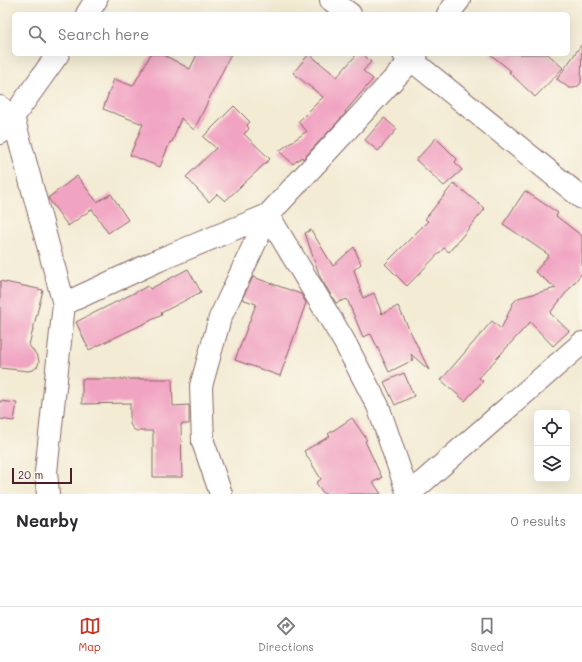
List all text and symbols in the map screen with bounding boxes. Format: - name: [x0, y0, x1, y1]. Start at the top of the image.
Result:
- search box: [12, 12, 570, 56]
- icon: search: [26, 23, 48, 45]
- text: Search here: [58, 24, 149, 44]
- map controls: [534, 410, 570, 482]
- button: locate: [534, 410, 570, 446]
- button: layers: [534, 446, 570, 482]
- scale bar: [12, 466, 72, 485]
- text: 20 m: [18, 467, 43, 482]
- text: Nearby: [16, 509, 78, 531]
- text: 0 results: [511, 512, 566, 529]
- tab: Map: [79, 615, 101, 654]
- tab: Directions: [258, 615, 314, 654]
- tab: Saved: [471, 615, 503, 654]

